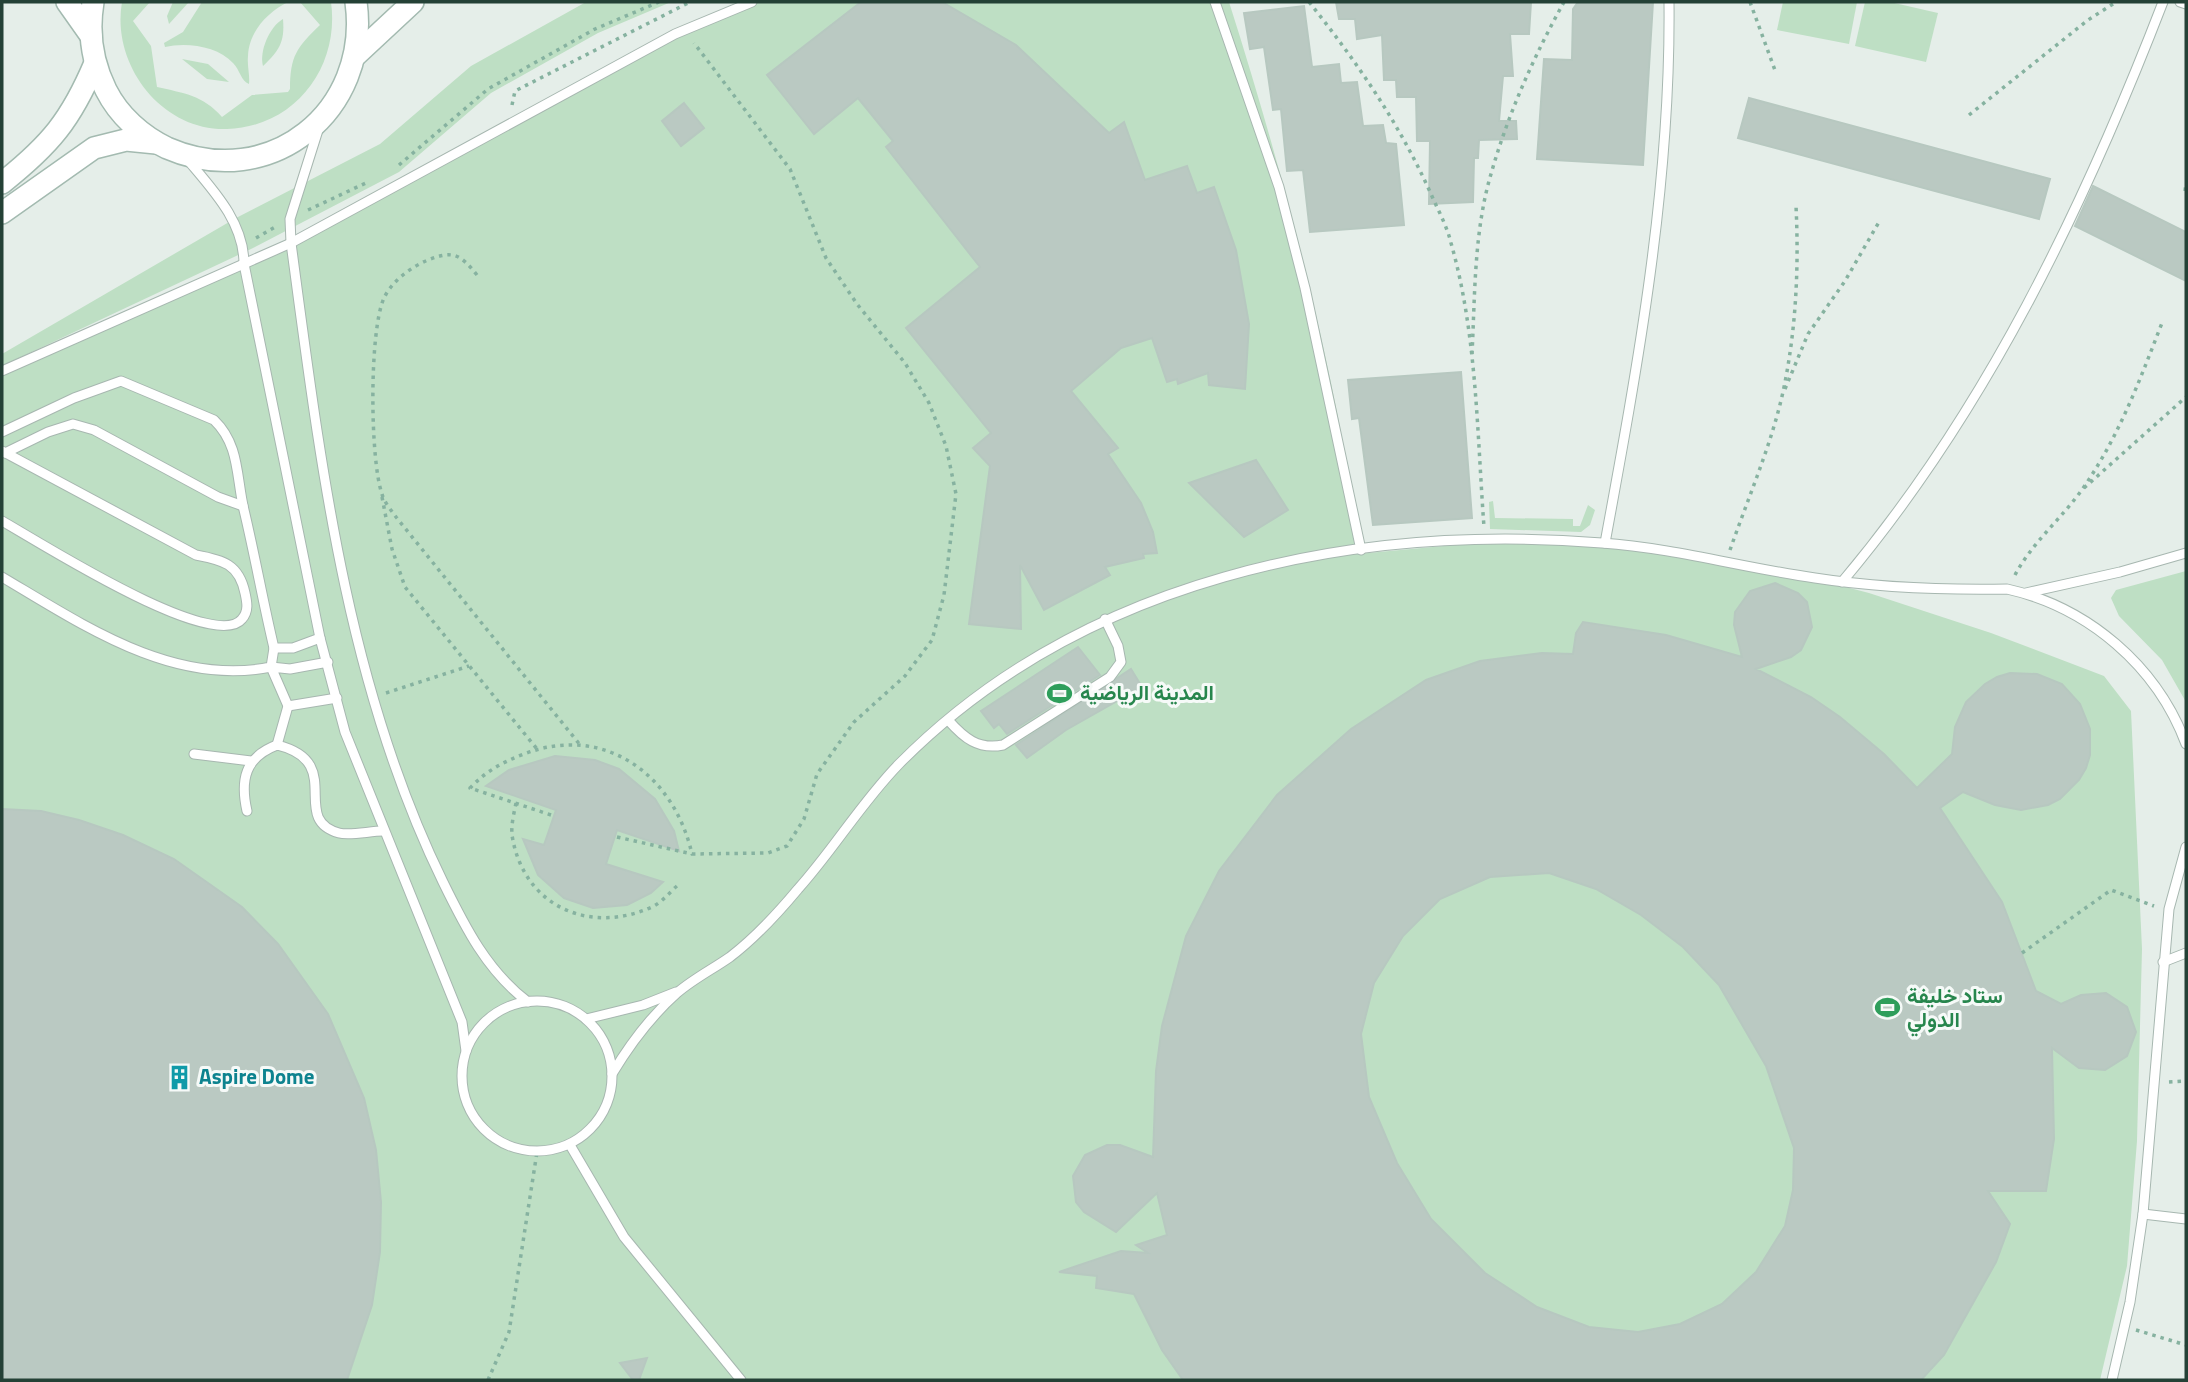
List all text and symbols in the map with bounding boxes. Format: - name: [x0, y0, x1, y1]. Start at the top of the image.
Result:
- place label: المدينة الرياضية: [1080, 676, 1214, 708]
- sports icon: المدينة الرياضية: [1046, 679, 1074, 707]
- place label: ستاد خليفة الدولي: [1907, 979, 2003, 1037]
- sports icon: ستاد خليفة الدولي: [1873, 994, 1901, 1022]
- place label: Aspire Dome: [199, 1060, 314, 1092]
- building icon: Aspire Dome: [165, 1063, 193, 1091]

